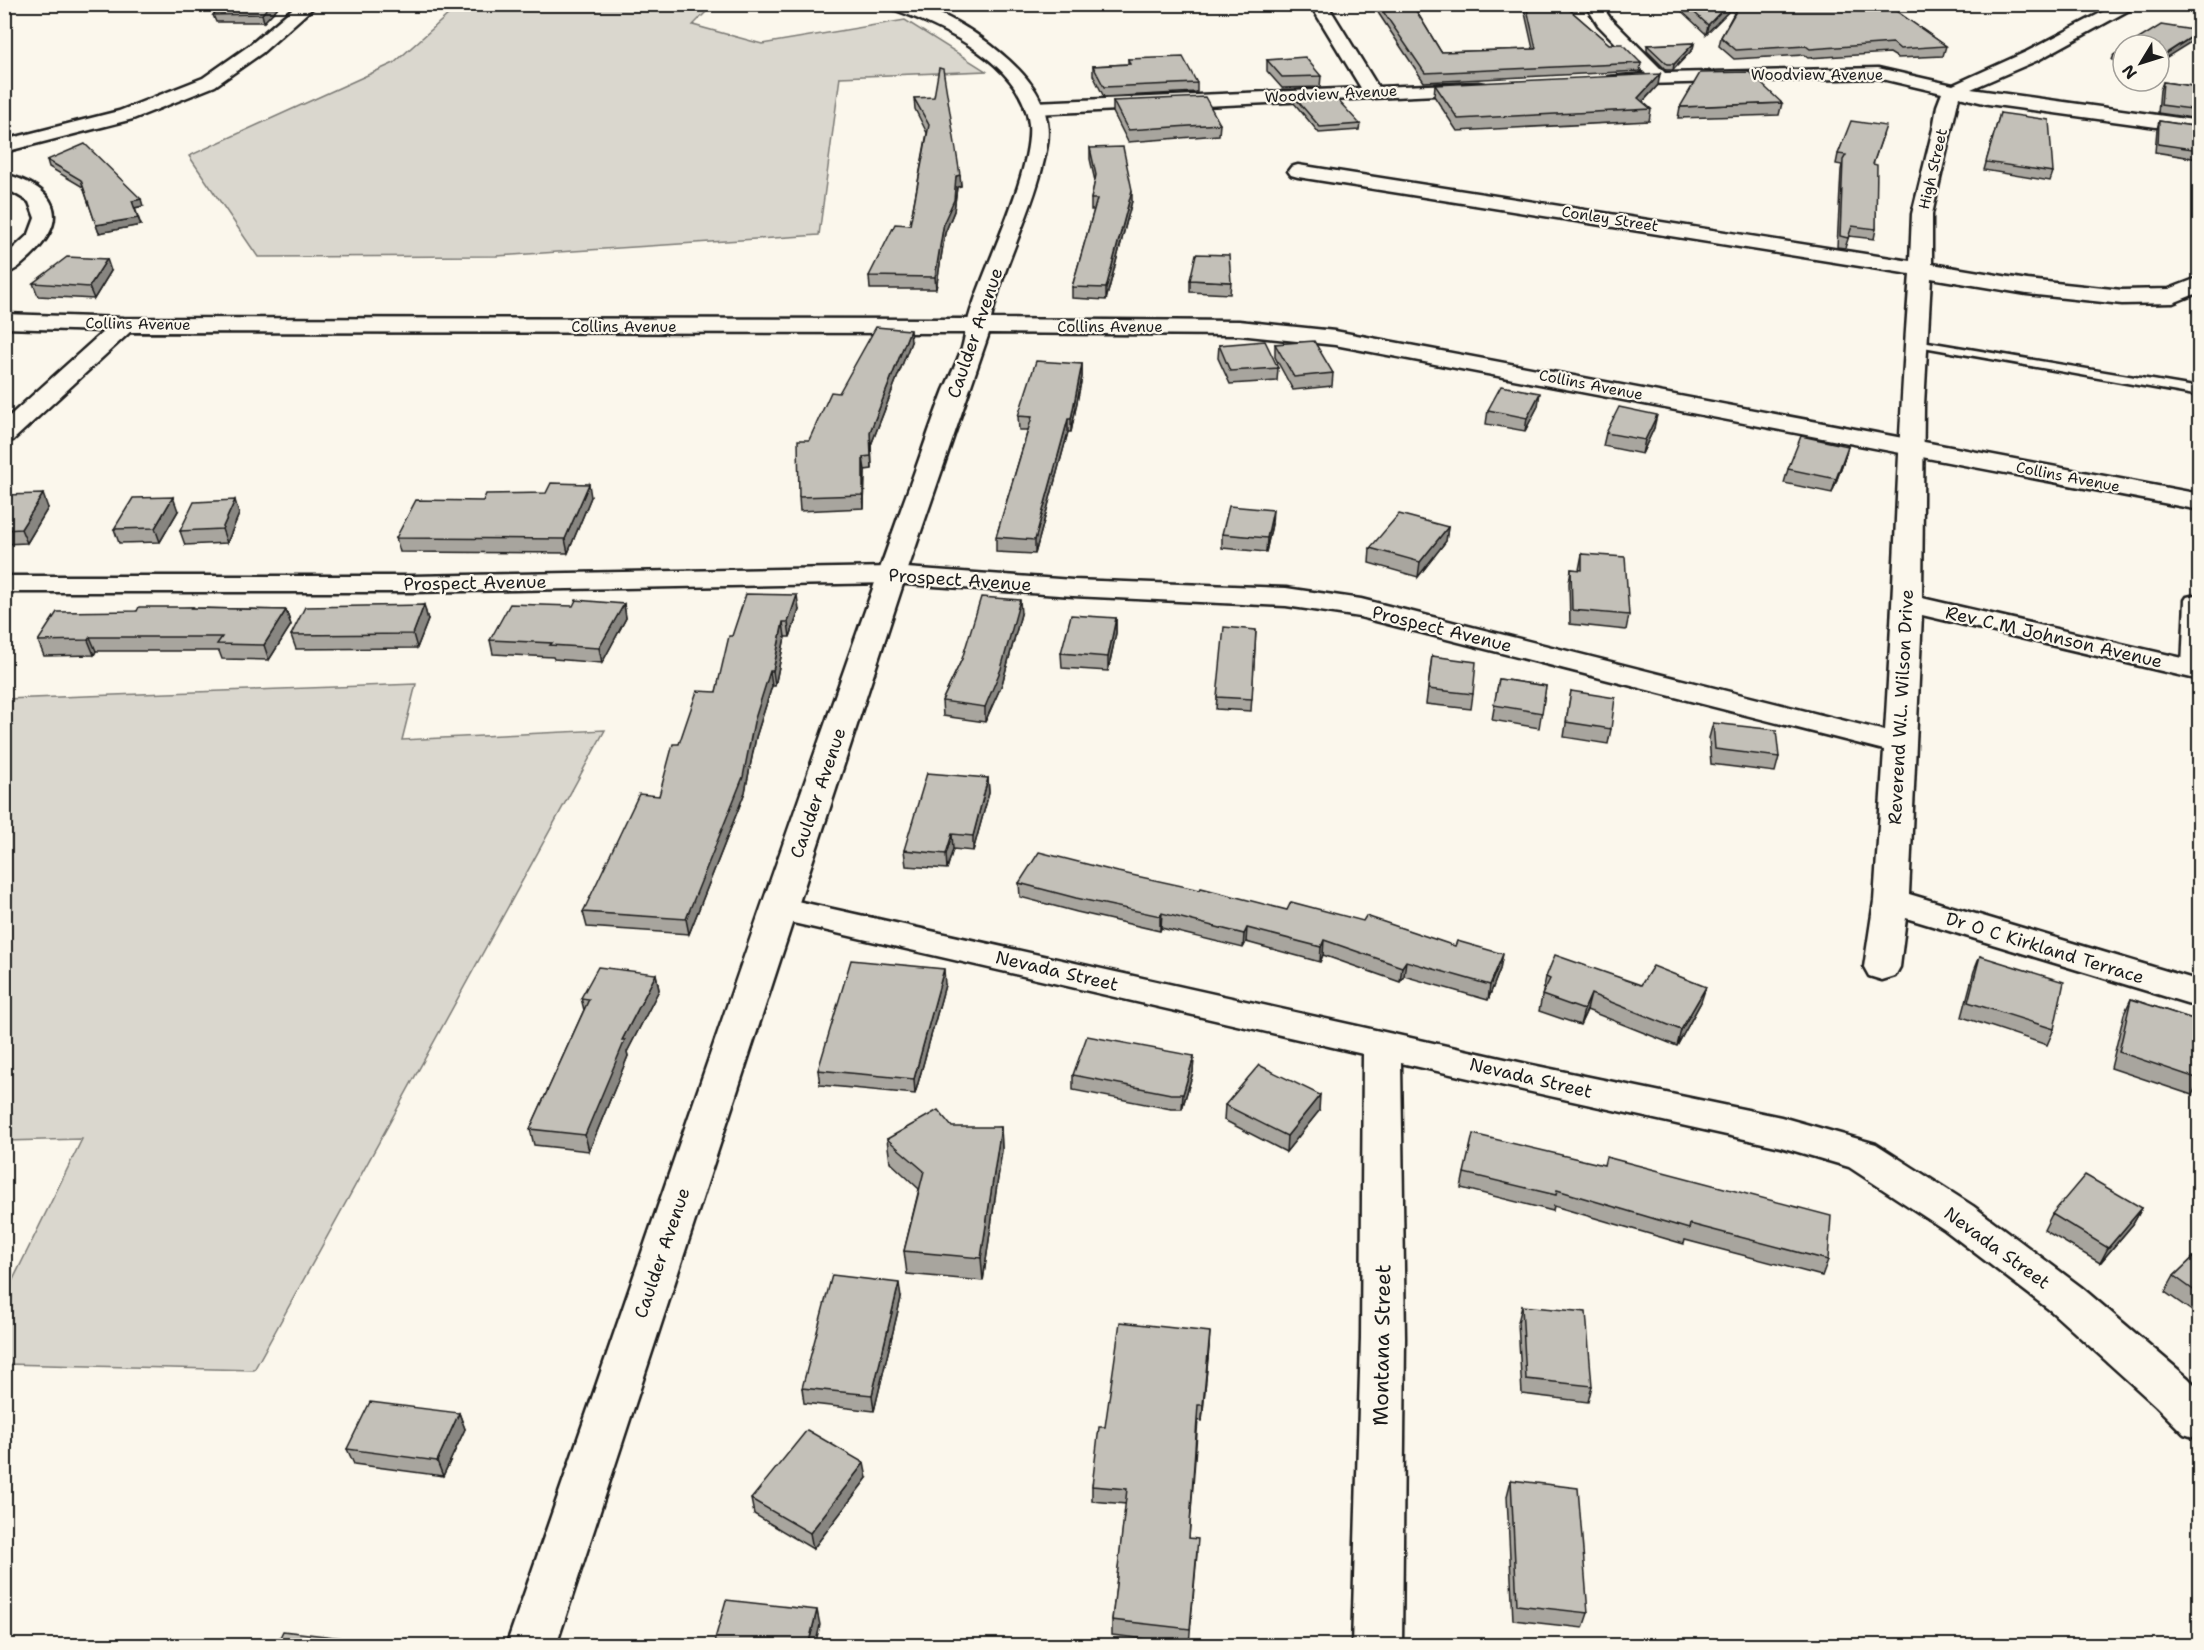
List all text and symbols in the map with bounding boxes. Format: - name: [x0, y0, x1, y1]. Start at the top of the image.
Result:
- north arrow: [2111, 33, 2171, 93]
- text: N: [2117, 60, 2142, 83]
- street label: Woodview Avenue: [1751, 65, 1883, 85]
- street label: Woodview Avenue: [1264, 81, 1398, 107]
- street label: High Street: [1914, 127, 1952, 211]
- street label: Conley Street: [1560, 201, 1660, 237]
- street label: Caulder Avenue: [941, 264, 1009, 402]
- street label: Collins Avenue: [85, 313, 191, 335]
- street label: Collins Avenue: [571, 317, 677, 337]
- street label: Collins Avenue: [1057, 317, 1163, 337]
- street label: Collins Avenue: [1537, 365, 1645, 405]
- street label: Collins Avenue: [2014, 457, 2122, 497]
- street label: Prospect Avenue: [888, 563, 1032, 597]
- street label: Prospect Avenue: [403, 570, 547, 596]
- street label: Reverend W.L. Wilson Drive: [1883, 589, 1919, 825]
- street label: Prospect Avenue: [1370, 600, 1514, 658]
- street label: Rev C M Johnson Avenue: [1943, 600, 2165, 674]
- street label: Caulder Avenue: [784, 724, 852, 862]
- street label: Dr O C Kirkland Terrace: [1943, 906, 2147, 990]
- street label: Nevada Street: [993, 945, 1121, 997]
- street label: Nevada Street: [1467, 1052, 1595, 1104]
- street label: Caulder Avenue: [628, 1184, 696, 1322]
- street label: Nevada Street: [1939, 1201, 2055, 1295]
- street label: Montana Street: [1367, 1264, 1397, 1426]

